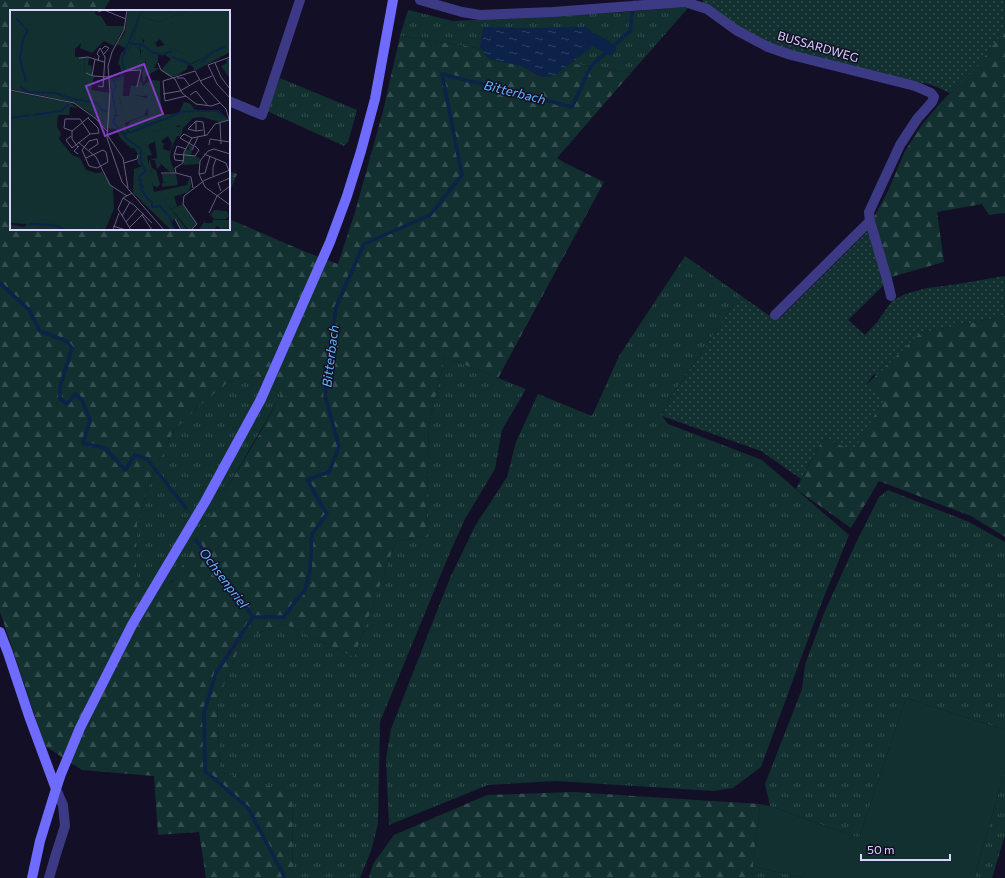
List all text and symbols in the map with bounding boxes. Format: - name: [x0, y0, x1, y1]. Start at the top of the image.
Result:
- inset map: [10, 10, 230, 230]
- street label: BUSSARDWEG: [776, 28, 860, 64]
- water label: Bitterbach: [483, 77, 547, 107]
- water label: Bitterbach: [318, 324, 342, 388]
- water label: Ochsenpriel: [196, 545, 252, 612]
- scale bar: [861, 836, 950, 862]
- text: 50 m: [867, 842, 895, 856]

